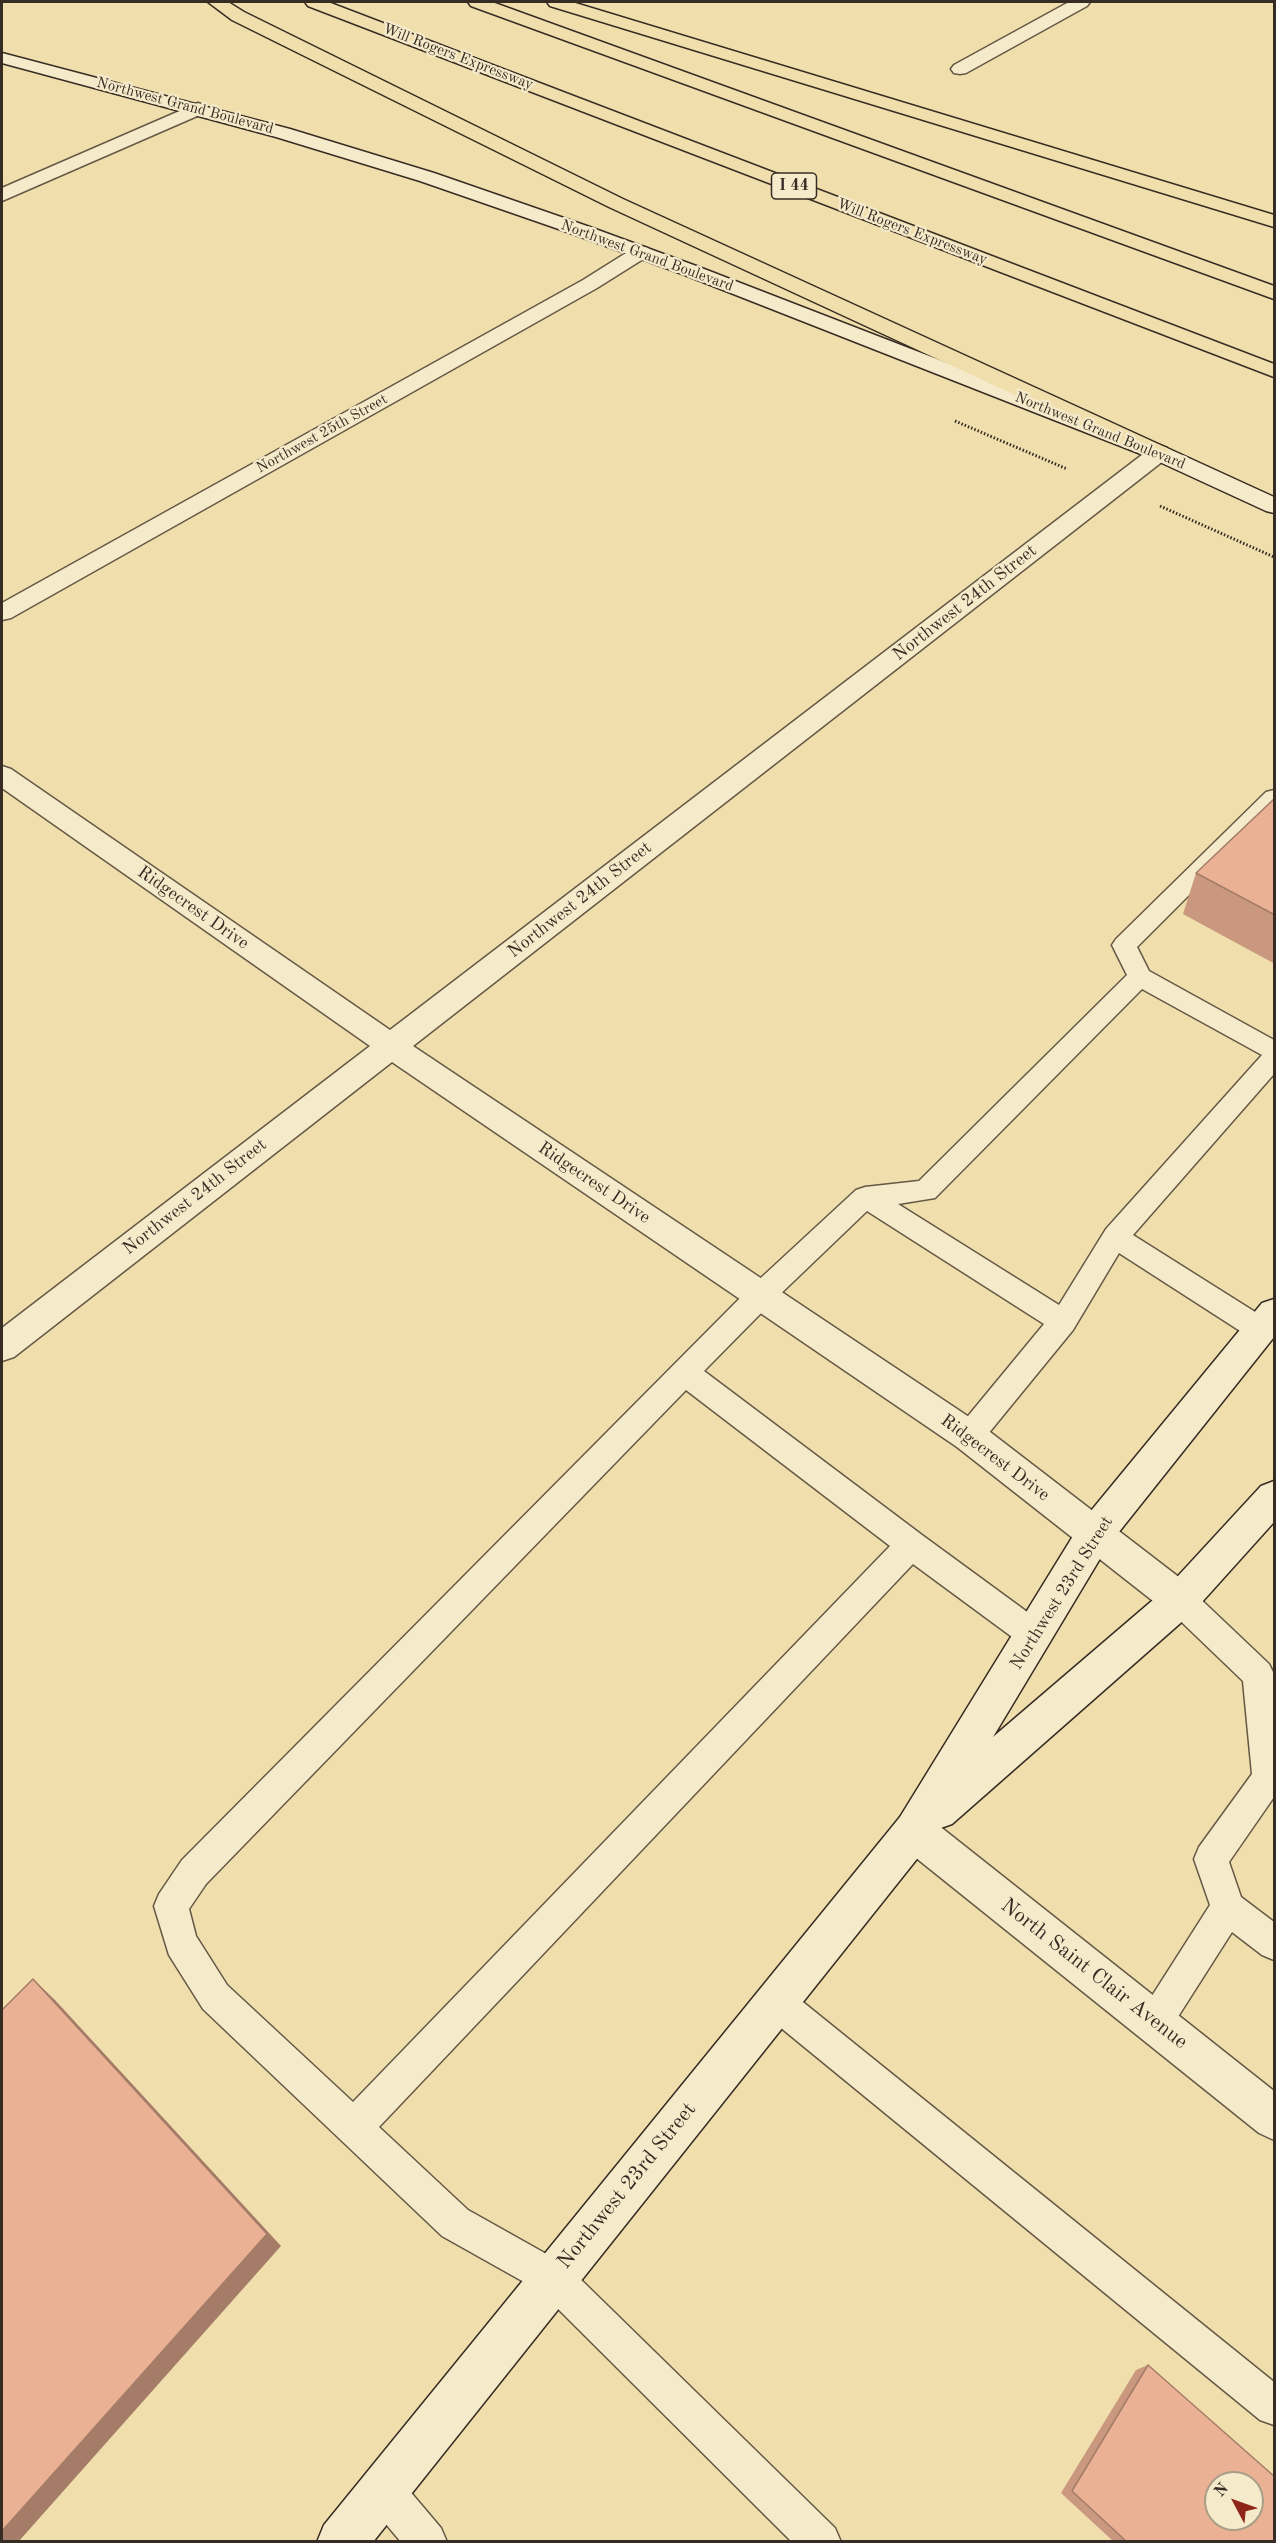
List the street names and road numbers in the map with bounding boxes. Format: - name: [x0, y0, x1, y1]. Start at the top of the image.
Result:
- street label: Will Rogers Expressway: [380, 20, 536, 94]
- street label: Northwest Grand Boulevard: [95, 74, 275, 138]
- road number: I 44: [772, 173, 816, 199]
- street label: Will Rogers Expressway: [834, 195, 990, 269]
- street label: Northwest Grand Boulevard: [558, 216, 736, 296]
- street label: Northwest Grand Boulevard: [1012, 388, 1188, 474]
- street label: Northwest 25th Street: [253, 390, 391, 478]
- street label: Northwest 24th Street: [889, 540, 1041, 666]
- street label: Northwest 24th Street: [504, 837, 656, 963]
- street label: Ridgecrest Drive: [133, 862, 253, 954]
- street label: Northwest 24th Street: [119, 1134, 271, 1260]
- street label: Ridgecrest Drive: [534, 1137, 654, 1229]
- street label: Ridgecrest Drive: [936, 1410, 1054, 1506]
- street label: Northwest 23rd Street: [1006, 1512, 1118, 1674]
- street label: North Saint Clair Avenue: [995, 1893, 1193, 2055]
- street label: Northwest 23rd Street: [552, 2098, 702, 2274]

